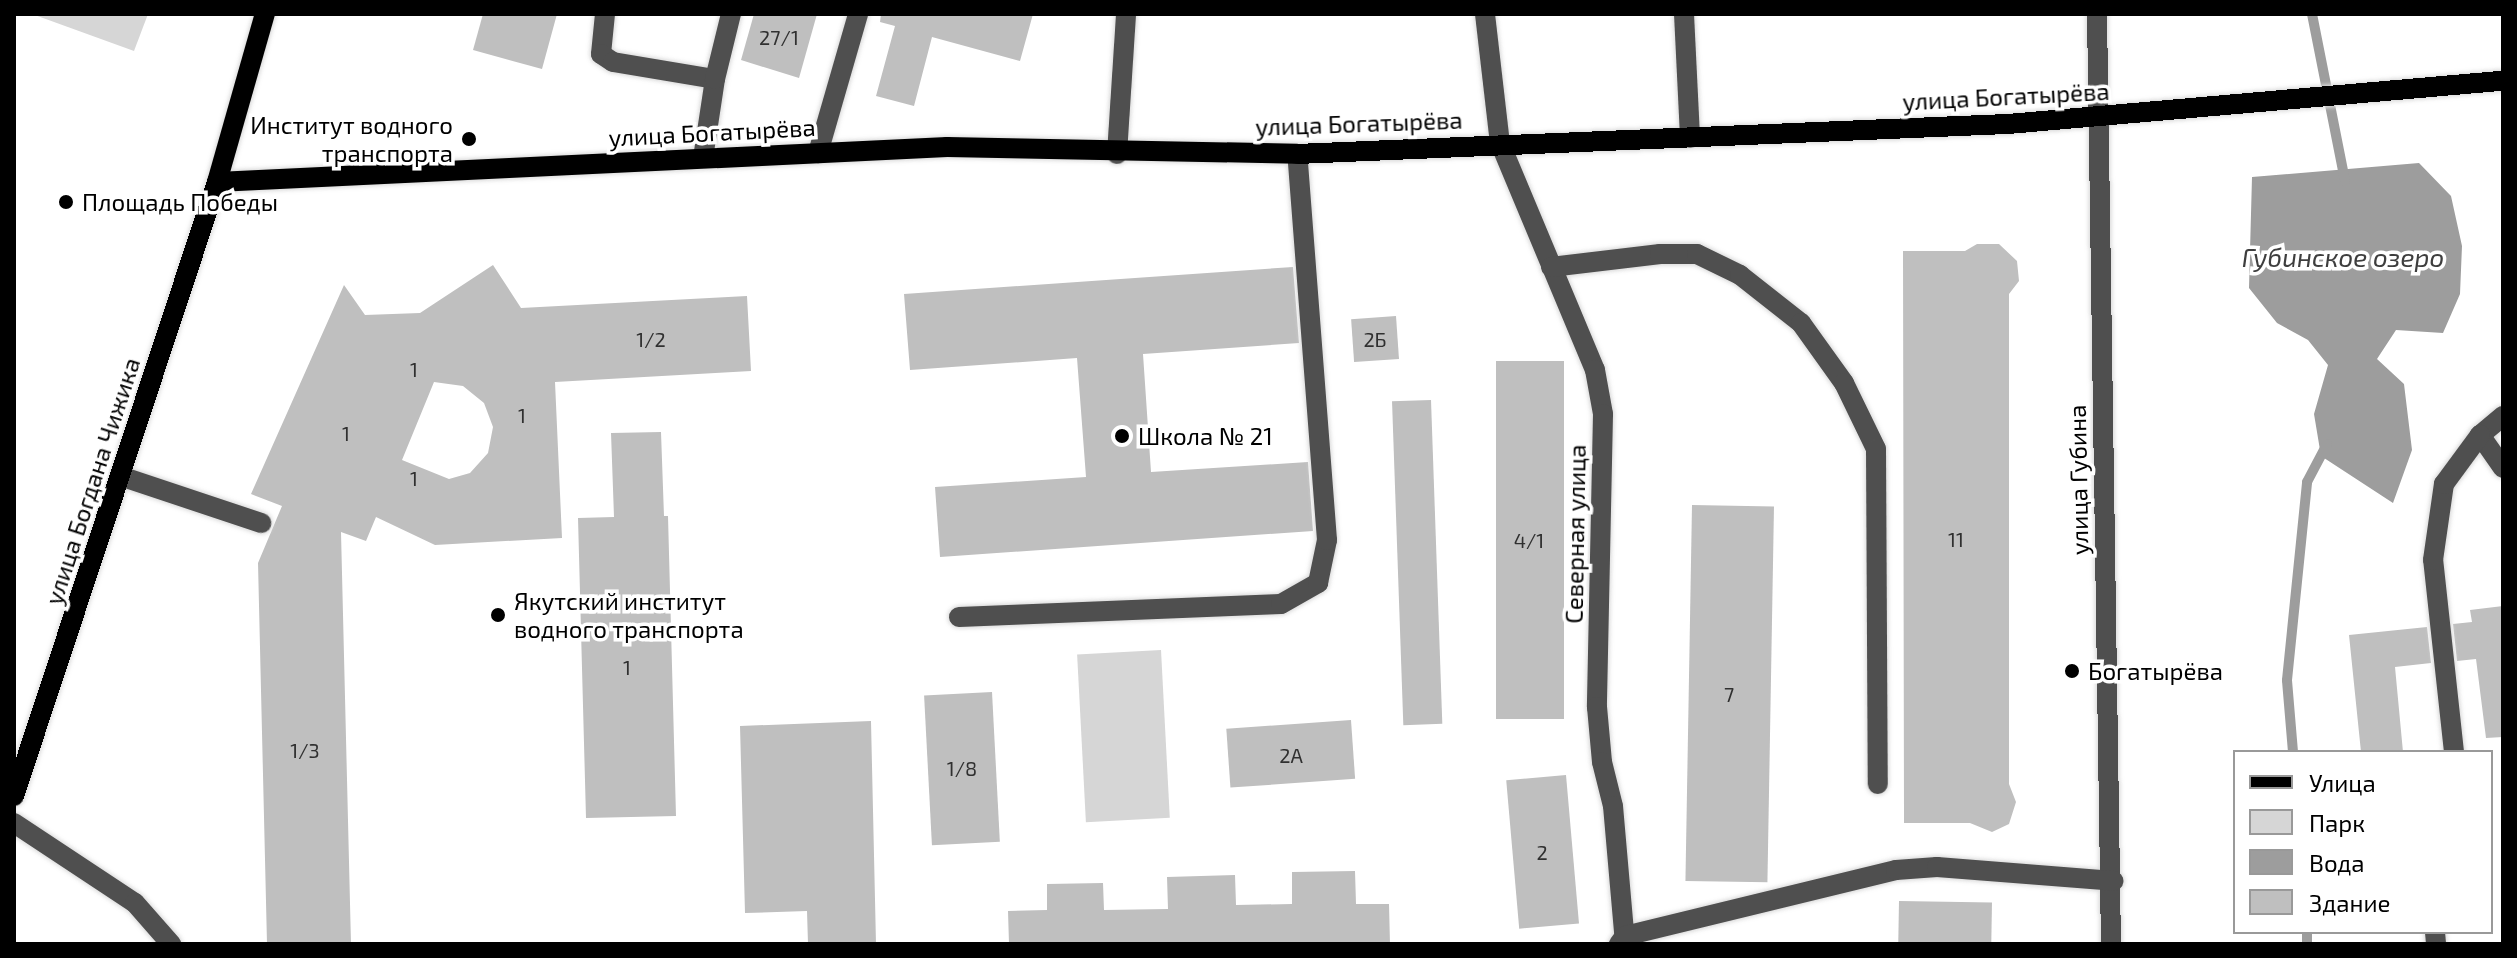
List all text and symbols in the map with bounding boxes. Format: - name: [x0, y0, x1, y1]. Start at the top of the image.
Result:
- house number: 27/1: [759, 25, 799, 49]
- street label: улица Богатырёва: [1902, 76, 2110, 116]
- street label: улица Богатырёва: [1255, 105, 1463, 141]
- place label: Институт водного транспорта: [250, 111, 453, 167]
- street label: улица Богатырёва: [608, 112, 816, 152]
- marker: Институт водного транспорта: [460, 130, 478, 148]
- place label: Площадь Победы: [82, 188, 278, 216]
- marker: Площадь Победы: [57, 193, 75, 211]
- water label: Губинское озеро: [2242, 241, 2444, 273]
- house number: 1/2: [636, 327, 666, 351]
- house number: 2Б: [1363, 327, 1387, 351]
- street label: улица Богдана Чижика: [38, 354, 146, 608]
- house number: 1: [410, 357, 418, 381]
- house number: 1: [518, 403, 526, 427]
- street label: улица Губина: [2062, 404, 2094, 556]
- house number: 1: [342, 421, 350, 445]
- place label: Школа № 21: [1138, 422, 1273, 450]
- marker: Школа № 21: [1113, 427, 1131, 445]
- street label: Северная улица: [1559, 444, 1591, 624]
- house number: 1: [410, 466, 418, 490]
- house number: 11: [1948, 527, 1964, 551]
- house number: 4/1: [1514, 528, 1544, 552]
- place label: Якутский институт водного транспорта: [514, 587, 744, 643]
- marker: Якутский институт водного транспорта: [489, 606, 507, 624]
- house number: 1: [623, 655, 631, 679]
- place label: Богатырёва: [2088, 657, 2223, 685]
- marker: Богатырёва: [2063, 662, 2081, 680]
- house number: 7: [1724, 682, 1734, 706]
- house number: 1/3: [290, 738, 320, 762]
- house number: 2А: [1279, 743, 1303, 767]
- legend: [2233, 750, 2493, 934]
- house number: 1/8: [947, 756, 977, 780]
- text: Улица: [2309, 768, 2376, 797]
- text: Парк: [2309, 808, 2365, 837]
- house number: 2: [1536, 840, 1548, 864]
- text: Вода: [2309, 848, 2365, 877]
- text: Здание: [2309, 888, 2391, 917]

